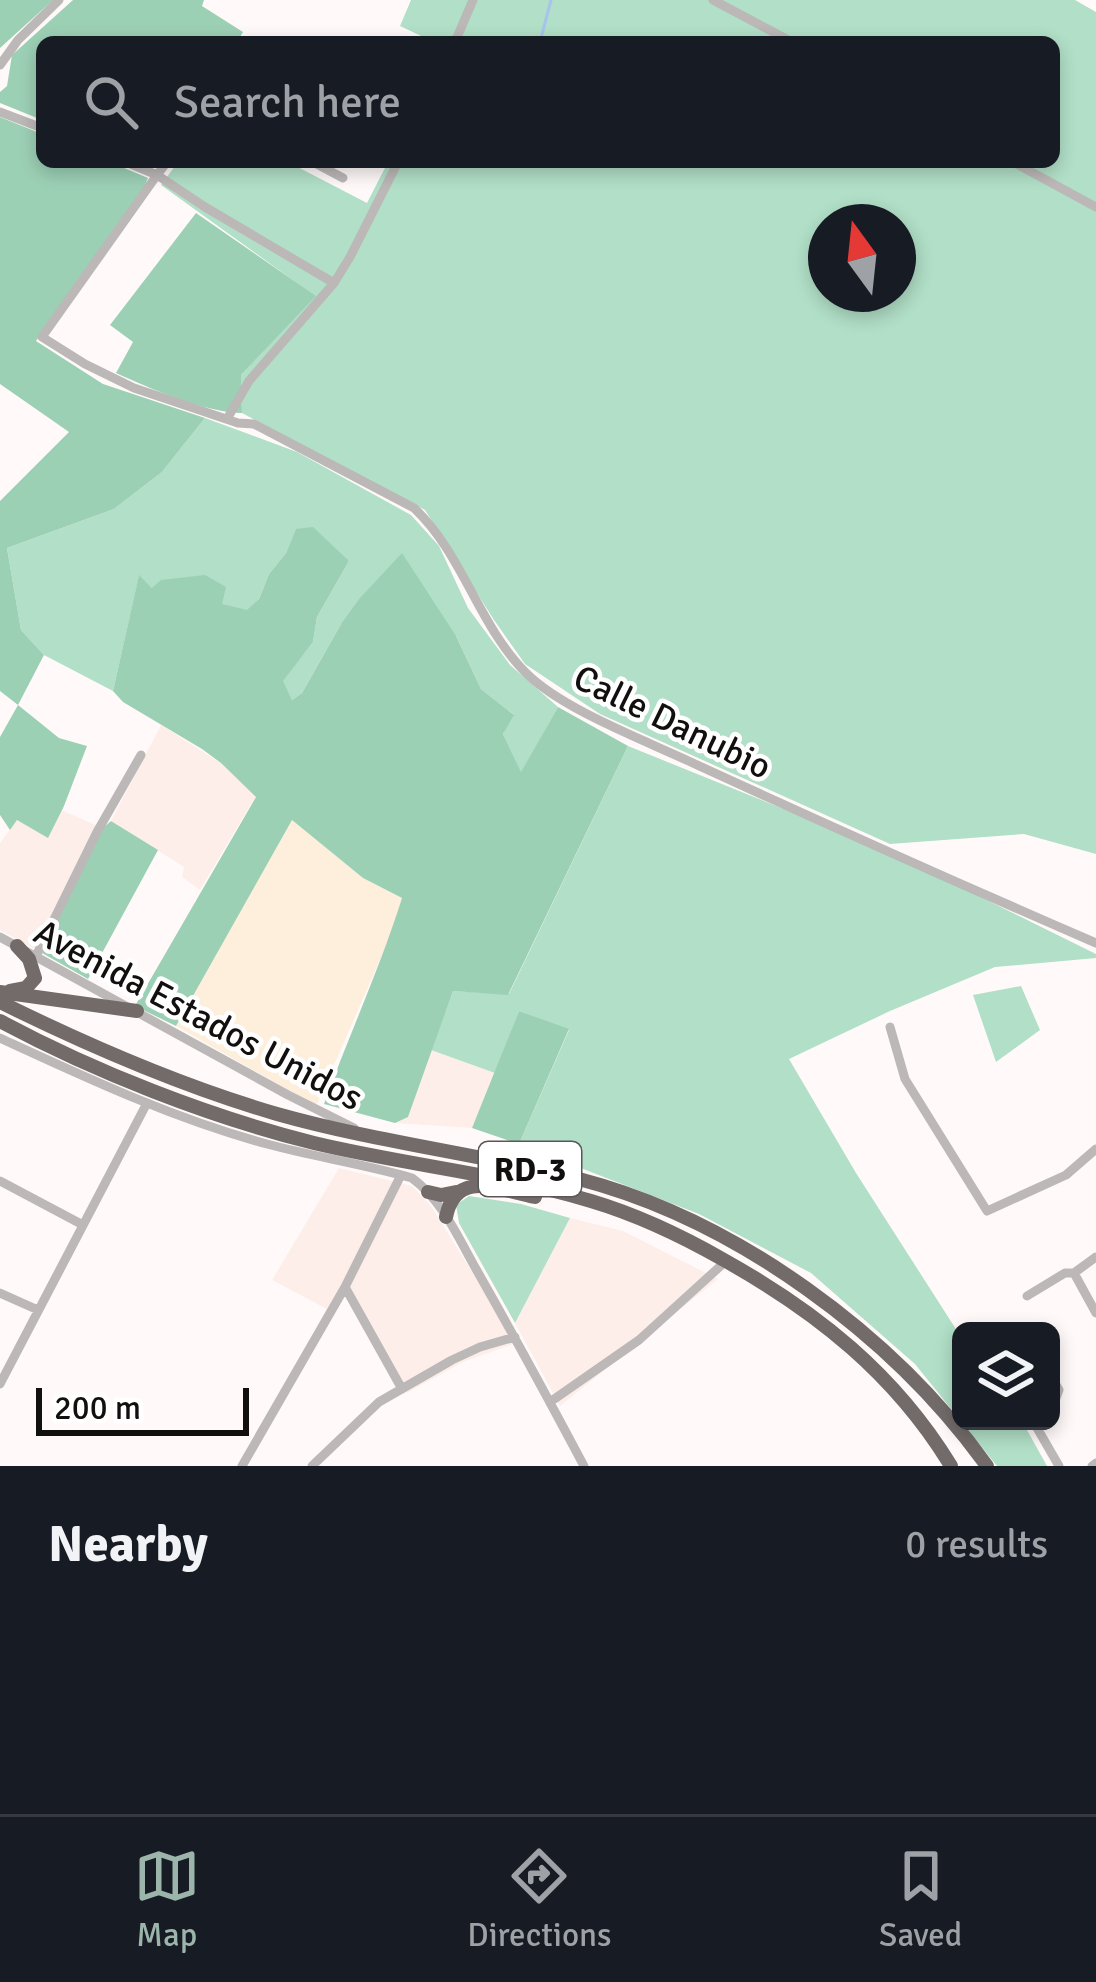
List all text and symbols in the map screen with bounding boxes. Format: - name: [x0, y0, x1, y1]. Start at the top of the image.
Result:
- search box: [36, 36, 1060, 168]
- icon: search: [78, 69, 144, 135]
- text: Search here: [174, 75, 401, 130]
- north arrow: [808, 204, 916, 312]
- street label: Calle Danubio: [566, 655, 778, 790]
- street label: Avenida Estados Unidos: [26, 910, 370, 1121]
- road number: RD-3: [479, 1142, 581, 1196]
- map controls: [952, 1322, 1060, 1430]
- button: layers: [952, 1322, 1060, 1430]
- scale bar: [36, 1382, 249, 1435]
- text: 200 m: [54, 1388, 141, 1429]
- text: Nearby: [48, 1513, 208, 1576]
- text: 0 results: [905, 1520, 1048, 1568]
- tab: Map: [134, 1843, 200, 1956]
- tab: Directions: [467, 1843, 612, 1956]
- tab: Saved: [879, 1843, 962, 1956]

